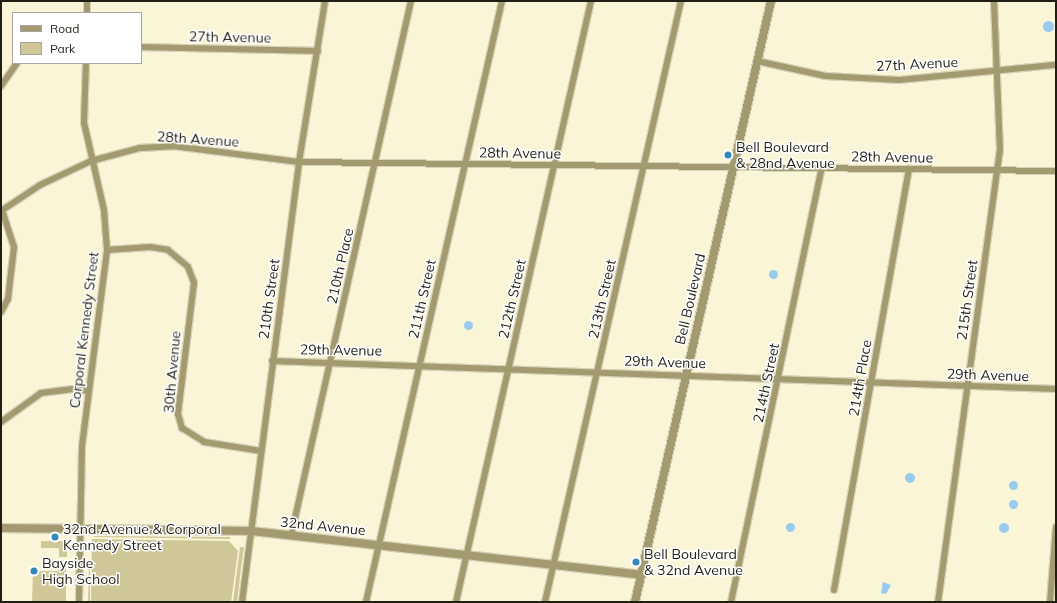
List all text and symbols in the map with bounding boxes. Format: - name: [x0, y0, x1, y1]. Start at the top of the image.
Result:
- legend: [12, 12, 142, 64]
- text: Road: [50, 21, 79, 36]
- street label: 27th Avenue: [189, 28, 271, 46]
- text: Park: [50, 41, 75, 56]
- street label: 27th Avenue: [875, 53, 959, 75]
- street label: 28th Avenue: [156, 128, 240, 150]
- place label: Bell Boulevard & 28nd Avenue: [736, 139, 835, 172]
- street label: 28th Avenue: [479, 144, 561, 162]
- street label: 28th Avenue: [851, 148, 933, 166]
- marker: Bell Boulevard & 28nd Avenue: [723, 150, 733, 160]
- street label: 210th Place: [323, 226, 357, 306]
- street label: Corporal Kennedy Street: [66, 251, 102, 409]
- street label: Bell Boulevard: [671, 252, 709, 346]
- street label: 210th Street: [255, 258, 283, 340]
- street label: 211th Street: [405, 258, 439, 340]
- street label: 212th Street: [495, 258, 529, 340]
- street label: 213th Street: [585, 258, 619, 340]
- street label: 215th Street: [953, 259, 981, 341]
- street label: 30th Avenue: [160, 330, 184, 414]
- street label: 214th Place: [845, 339, 875, 417]
- street label: 29th Avenue: [300, 341, 382, 359]
- street label: 214th Street: [749, 342, 783, 424]
- street label: 29th Avenue: [624, 352, 706, 372]
- street label: 29th Avenue: [947, 365, 1029, 385]
- street label: 32nd Avenue: [279, 513, 367, 539]
- place label: 32nd Avenue & Corporal Kennedy Street: [63, 521, 221, 554]
- marker: 32nd Avenue & Corporal Kennedy Street: [50, 532, 60, 542]
- place label: Bell Boulevard & 32nd Avenue: [644, 546, 743, 578]
- place label: Bayside High School: [42, 555, 120, 588]
- marker: Bell Boulevard & 32nd Avenue: [631, 557, 641, 567]
- marker: Bayside High School: [29, 566, 39, 576]

